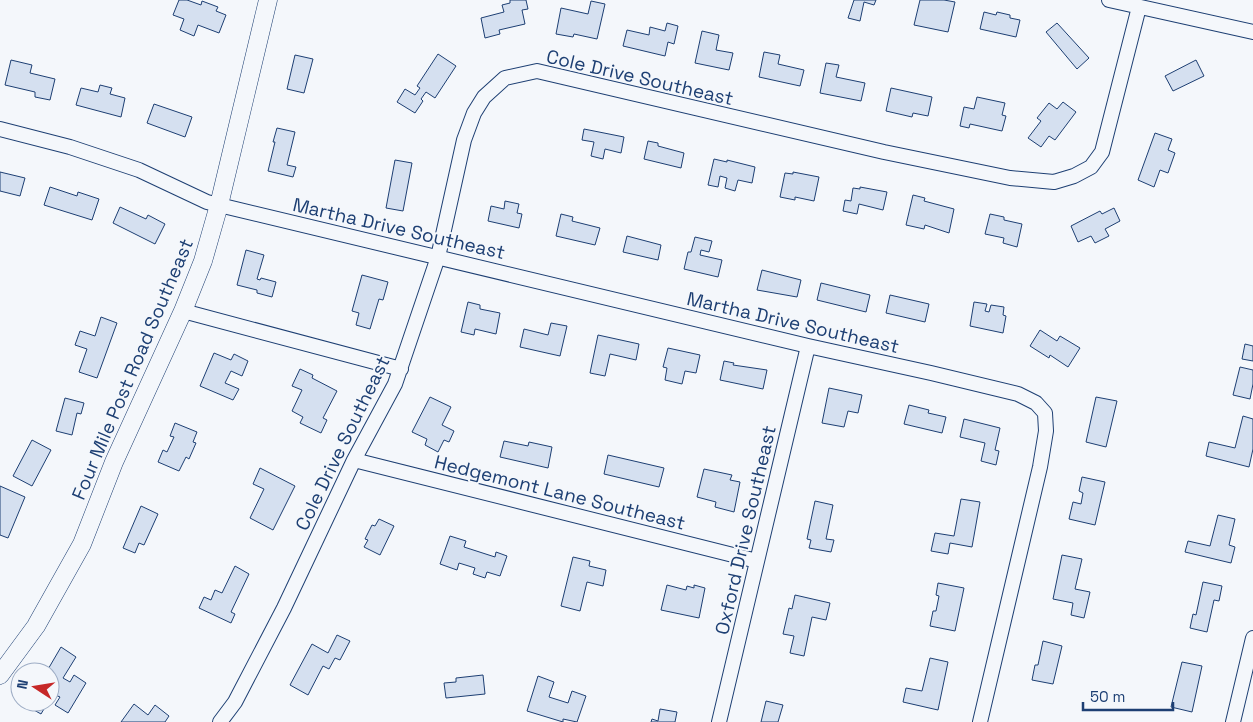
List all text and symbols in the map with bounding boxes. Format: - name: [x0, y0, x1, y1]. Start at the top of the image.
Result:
- street label: Cole Drive Southeast: [544, 44, 736, 111]
- street label: Martha Drive Southeast: [290, 192, 507, 265]
- street label: Four Mile Post Road Southeast: [66, 235, 199, 504]
- street label: Martha Drive Southeast: [684, 286, 901, 359]
- street label: Cole Drive Southeast: [289, 352, 396, 535]
- street label: Oxford Drive Southeast: [709, 423, 782, 637]
- street label: Hedgemont Lane Southeast: [432, 449, 688, 536]
- north arrow: [10, 662, 60, 712]
- text: N: [13, 678, 32, 691]
- scale bar: [1083, 680, 1173, 712]
- text: 50 m: [1090, 687, 1125, 706]

